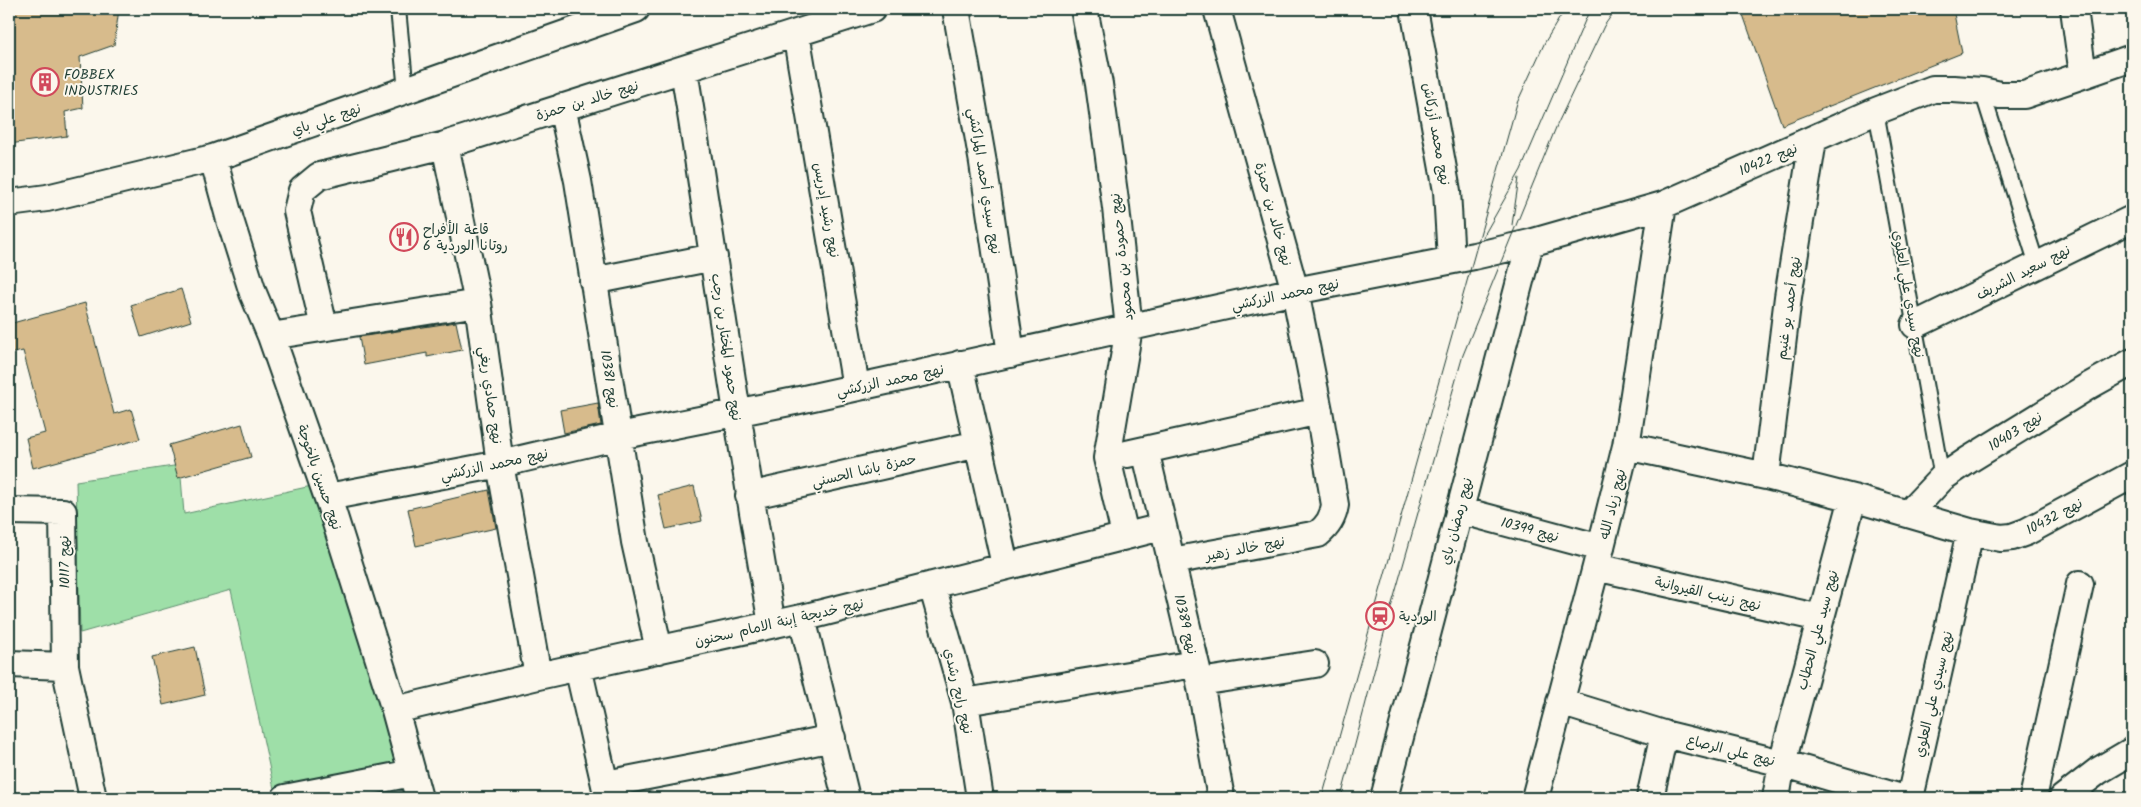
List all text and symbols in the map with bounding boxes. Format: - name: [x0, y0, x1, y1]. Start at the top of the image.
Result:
- place label: FOBBEX INDUSTRIES: [64, 64, 139, 102]
- building icon: FOBBEX INDUSTRIES: [30, 67, 60, 97]
- street label: نهج خالد بن حمزة: [533, 75, 641, 127]
- street label: نهج محمد أزركاش: [1416, 81, 1456, 187]
- street label: نهج علي باي: [289, 98, 364, 143]
- street label: نهج سيدي أحمد المراكشي: [961, 106, 1006, 256]
- street label: نهج 10422: [1736, 138, 1801, 182]
- street label: نهج خالد بن حمزة: [1249, 160, 1297, 269]
- street label: نهج رشيد إدريس: [807, 161, 845, 259]
- street label: نهج حمودة بن محمود: [1104, 192, 1140, 322]
- place label: قاعة الأفراح روتانا الوردية 6: [423, 219, 508, 257]
- restaurant icon: قاعة الأفراح روتانا الوردية 6: [389, 222, 419, 252]
- street label: نهج سيدي علي العلوي: [1885, 229, 1930, 360]
- street label: نهج سعيد الشريف: [1972, 240, 2075, 306]
- street label: نهج أحمد بو غنيم: [1771, 255, 1807, 361]
- street label: نهج حمود المختار بن رجب: [705, 272, 747, 422]
- street label: نهج محمد الزركشي: [1229, 273, 1341, 318]
- street label: نهج حمادي ريغي: [471, 345, 508, 446]
- street label: نهج 10381: [594, 348, 624, 410]
- street label: نهج محمد الزركشي: [834, 359, 946, 404]
- street label: نهج 10403: [1984, 406, 2047, 457]
- street label: نهج حسين بالخوجة: [291, 422, 347, 533]
- street label: نهج محمد الزركشي: [438, 443, 550, 488]
- street label: حمزة باشا الحسني: [810, 448, 919, 495]
- street label: نهج زياد الله: [1594, 467, 1632, 542]
- street label: نهج رمضان باي: [1435, 475, 1479, 567]
- street label: نهج 10432: [2022, 493, 2087, 541]
- street label: نهج 10399: [1498, 512, 1561, 548]
- street label: نهج خالد زهير: [1202, 530, 1287, 568]
- street label: نهج 10117: [54, 535, 76, 589]
- street label: نهج سيد علي الحطاب: [1791, 568, 1846, 693]
- street label: نهج زينب القيروانية: [1653, 571, 1763, 617]
- street label: نهج 10389: [1167, 592, 1203, 656]
- street label: نهج خديجة إبنة الامام سحنون: [692, 593, 866, 653]
- station icon: الوردية: [1365, 601, 1395, 631]
- place label: الوردية: [1399, 606, 1437, 628]
- street label: نهج سيدي علي العلوي: [1909, 629, 1960, 760]
- street label: نهج رابح رشدي: [937, 646, 979, 736]
- street label: نهج علي الرصاع: [1684, 729, 1777, 774]

